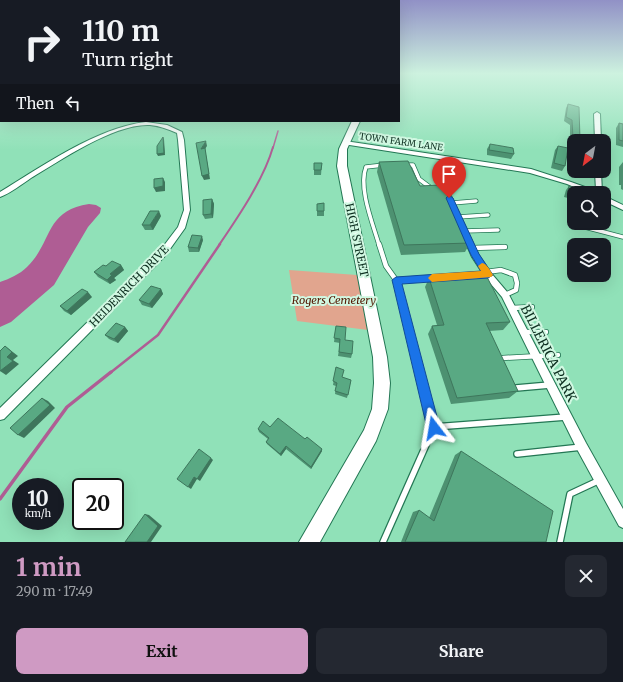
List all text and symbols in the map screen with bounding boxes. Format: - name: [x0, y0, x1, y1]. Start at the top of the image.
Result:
- text: 110 m: [82, 13, 159, 49]
- icon: right: [16, 16, 68, 68]
- text: Turn right: [82, 48, 173, 71]
- icon: left: [62, 92, 84, 114]
- text: Then: [16, 94, 54, 113]
- street label: TOWN FARM LANE: [358, 130, 444, 153]
- north arrow: [567, 134, 611, 178]
- map controls: [567, 134, 611, 282]
- pin: [432, 157, 466, 198]
- icon: arrive: [438, 163, 460, 185]
- button: search: [567, 186, 611, 230]
- street label: HIGH STREET: [342, 202, 372, 279]
- button: layers: [567, 238, 611, 282]
- street label: HEIDENRICH DRIVE: [86, 242, 172, 330]
- park label: Rogers Cemetery: [292, 293, 376, 307]
- street label: BILLERICA PARK: [517, 302, 581, 405]
- position arrow: [413, 407, 455, 449]
- speed limit sign: 20: [72, 478, 124, 530]
- text: 10: [27, 486, 49, 511]
- text: km/h: [25, 507, 51, 520]
- text: 1 min: [16, 552, 81, 583]
- button: close: [565, 555, 607, 597]
- text: 290 m · 17:49: [16, 583, 93, 600]
- button: Exit: [16, 628, 308, 674]
- button: Share: [316, 628, 607, 674]

